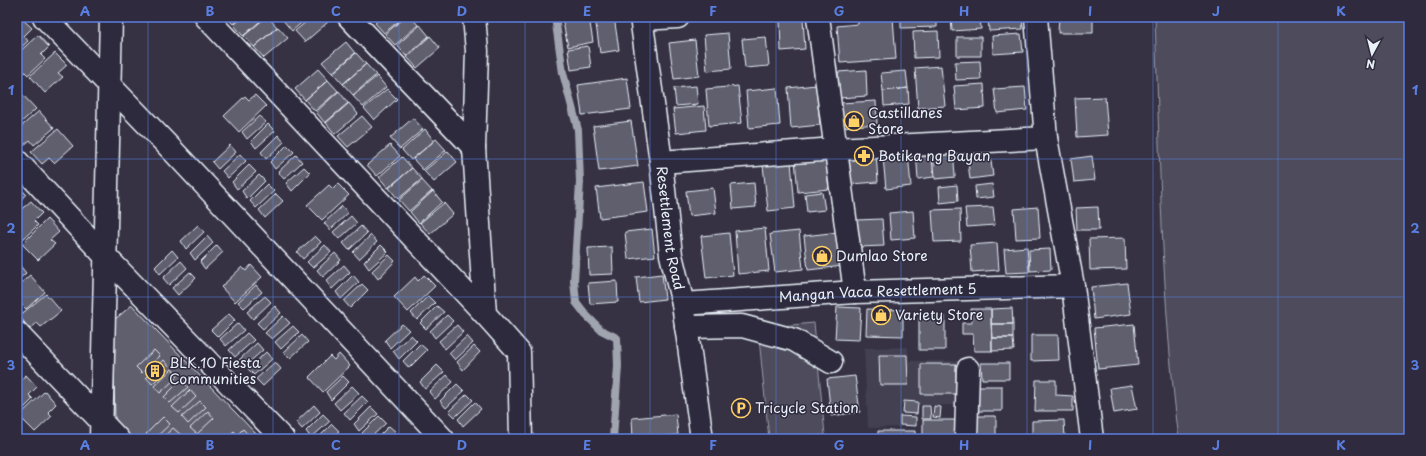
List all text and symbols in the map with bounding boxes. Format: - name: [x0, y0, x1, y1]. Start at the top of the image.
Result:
- text: A: [80, 1, 90, 20]
- text: B: [206, 1, 215, 20]
- text: C: [331, 1, 341, 20]
- text: D: [457, 1, 467, 20]
- text: E: [583, 1, 591, 20]
- text: F: [709, 1, 717, 20]
- text: G: [834, 1, 844, 20]
- text: H: [959, 1, 969, 20]
- text: I: [1088, 1, 1092, 20]
- text: J: [1212, 1, 1220, 20]
- text: K: [1336, 1, 1346, 20]
- north arrow: [1352, 34, 1392, 74]
- text: N: [1365, 55, 1376, 73]
- text: 1: [8, 80, 14, 99]
- text: 1: [1412, 80, 1418, 99]
- place label: Castillanes Store: [868, 102, 942, 139]
- shop icon: Castillanes Store: [843, 110, 865, 132]
- pharmacy icon: Botika ng Bayan: [853, 145, 875, 167]
- place label: Botika ng Bayan: [878, 145, 990, 166]
- street label: Resettlement Road: [651, 165, 690, 292]
- text: 2: [6, 218, 16, 237]
- text: 2: [1410, 218, 1420, 237]
- shop icon: Dumlao Store: [811, 245, 833, 267]
- place label: Dumlao Store: [836, 245, 928, 266]
- street label: Mangan Vaca Resettlement 5: [778, 278, 977, 307]
- shop icon: Variety Store: [870, 304, 892, 326]
- place label: Variety Store: [895, 304, 983, 325]
- place label: BLK.10 Fiesta Communities: [169, 352, 261, 389]
- text: 3: [7, 355, 16, 374]
- text: 3: [1411, 355, 1420, 374]
- building icon: BLK.10 Fiesta Communities: [144, 360, 166, 382]
- parking icon: Tricycle Station: [730, 397, 752, 419]
- place label: Tricycle Station: [755, 397, 859, 418]
- text: A: [80, 435, 90, 454]
- text: B: [206, 435, 215, 454]
- text: C: [331, 435, 341, 454]
- text: D: [457, 435, 467, 454]
- text: E: [583, 435, 591, 454]
- text: F: [709, 435, 717, 454]
- text: G: [834, 435, 844, 454]
- text: H: [959, 435, 969, 454]
- text: I: [1088, 435, 1092, 454]
- text: J: [1212, 435, 1220, 454]
- text: K: [1336, 435, 1346, 454]

